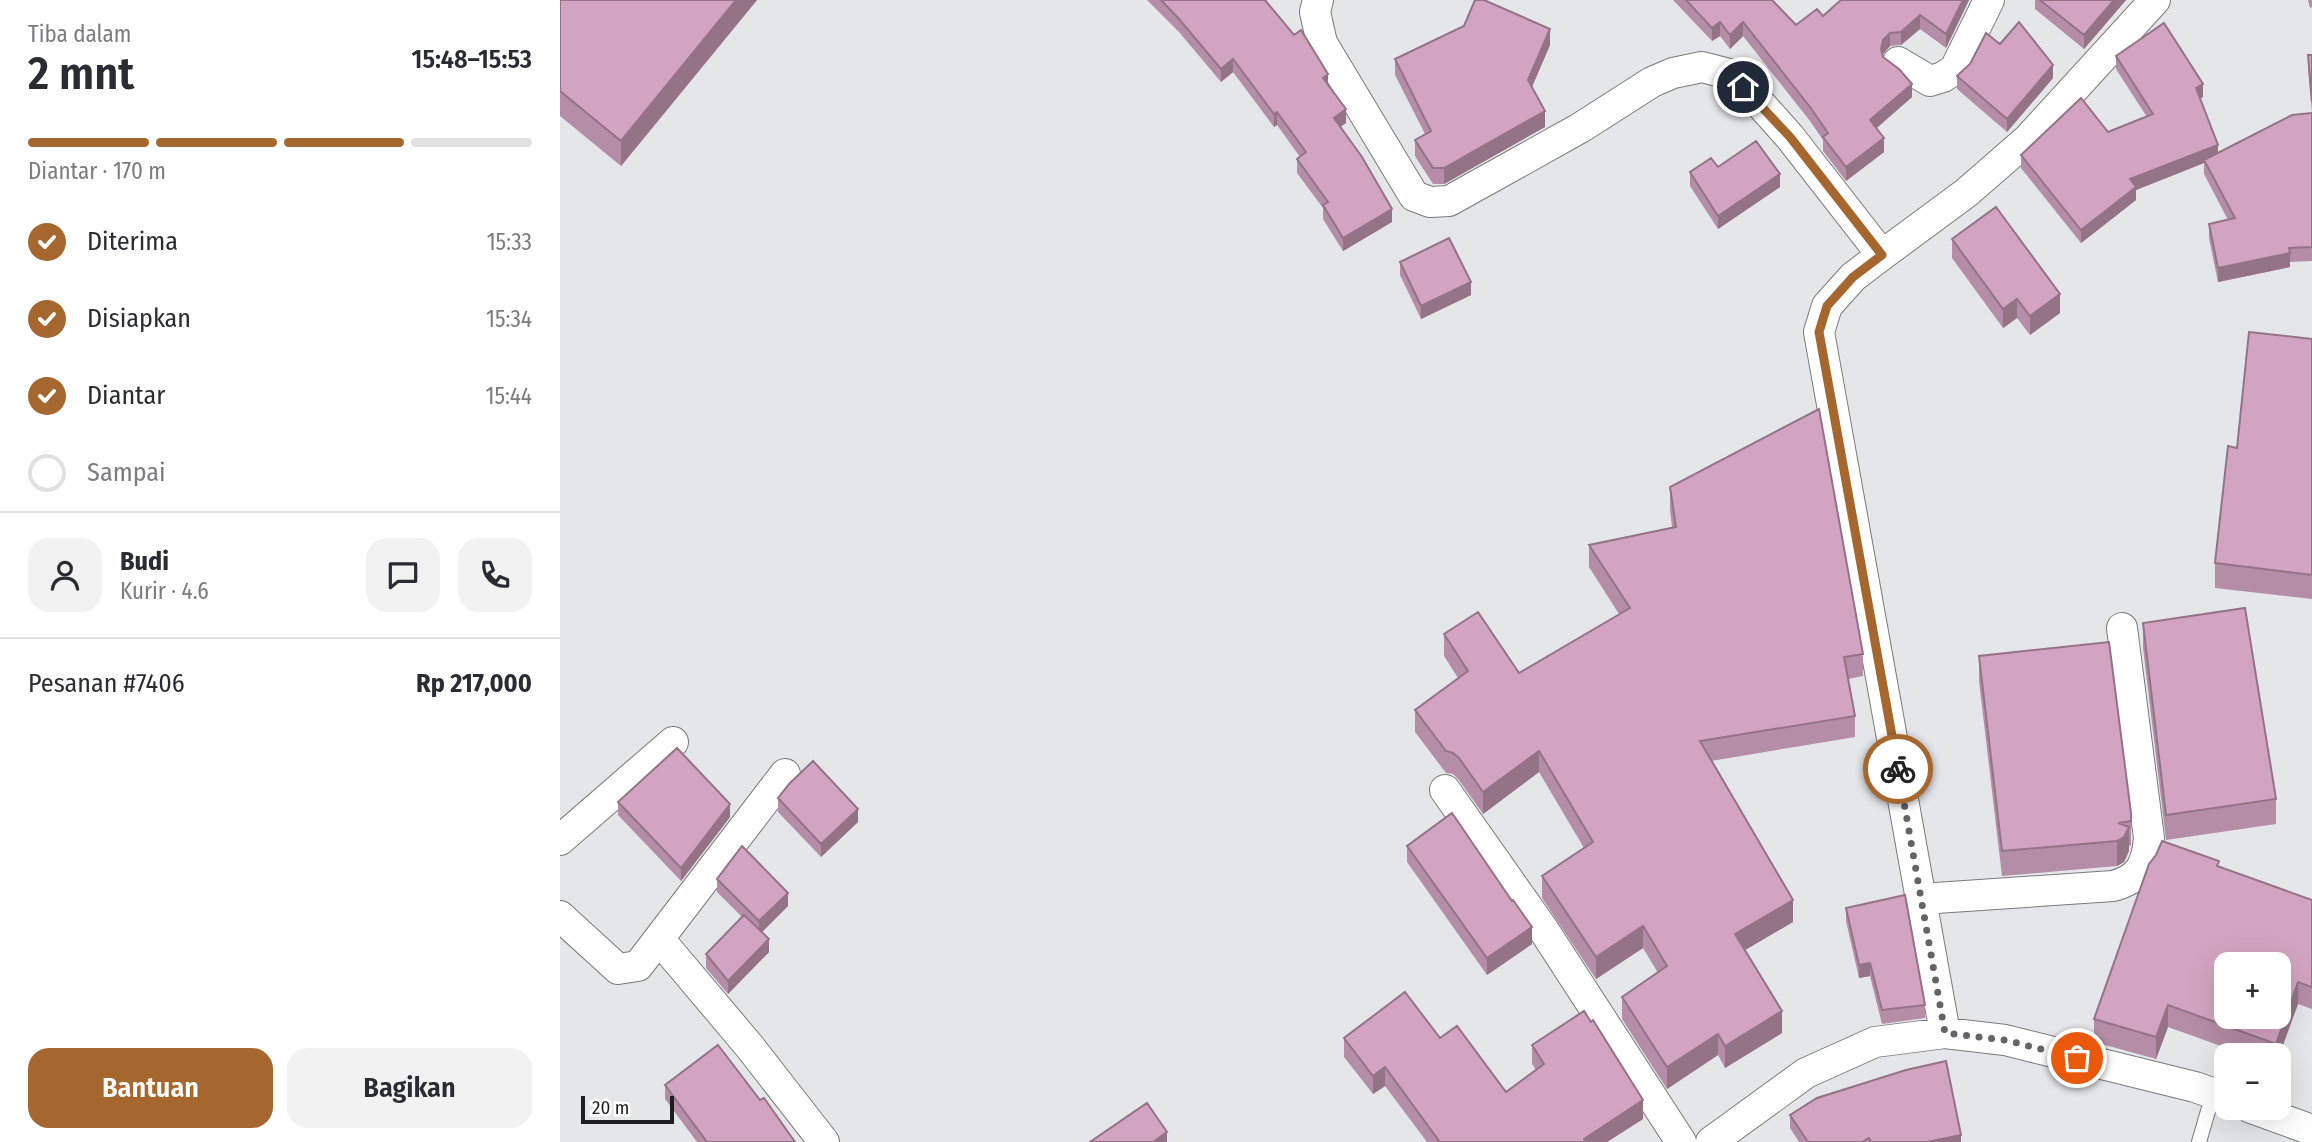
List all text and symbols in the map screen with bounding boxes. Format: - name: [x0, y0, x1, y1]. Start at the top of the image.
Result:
- text: Tiba dalam: [28, 20, 131, 48]
- text: 15:48–15:53: [412, 44, 532, 75]
- text: 2 mnt: [28, 46, 134, 101]
- pin: [1713, 57, 1773, 117]
- icon: home: [1724, 68, 1762, 106]
- text: Diantar · 170 m: [28, 157, 166, 185]
- icon: check: [28, 223, 66, 261]
- text: Diterima: [87, 226, 178, 257]
- text: 15:33: [487, 228, 532, 256]
- icon: check: [28, 300, 66, 338]
- text: Disiapkan: [87, 303, 191, 334]
- text: 15:34: [486, 305, 532, 333]
- icon: check: [28, 377, 66, 415]
- text: Diantar: [87, 380, 165, 411]
- text: 15:44: [485, 382, 532, 410]
- text: Sampai: [87, 457, 166, 488]
- button: person: [28, 538, 102, 612]
- button: chat: [366, 538, 440, 612]
- button: phone: [458, 538, 532, 612]
- text: Budi: [120, 546, 169, 577]
- text: Kurir · 4.6: [120, 577, 209, 605]
- text: Pesanan #7406: [28, 668, 185, 699]
- text: Rp 217,000: [416, 668, 532, 699]
- courier: [1863, 734, 1933, 804]
- icon: bike: [1879, 750, 1917, 788]
- map controls: [2214, 952, 2291, 1120]
- button: +: [2214, 952, 2291, 1029]
- pin: [2047, 1028, 2107, 1088]
- icon: bag: [2058, 1039, 2096, 1077]
- button: −: [2214, 1043, 2291, 1120]
- button: Bantuan: [28, 1048, 273, 1128]
- button: Bagikan: [287, 1048, 532, 1128]
- scale bar: [581, 1093, 674, 1125]
- text: 20 m: [592, 1096, 629, 1119]

